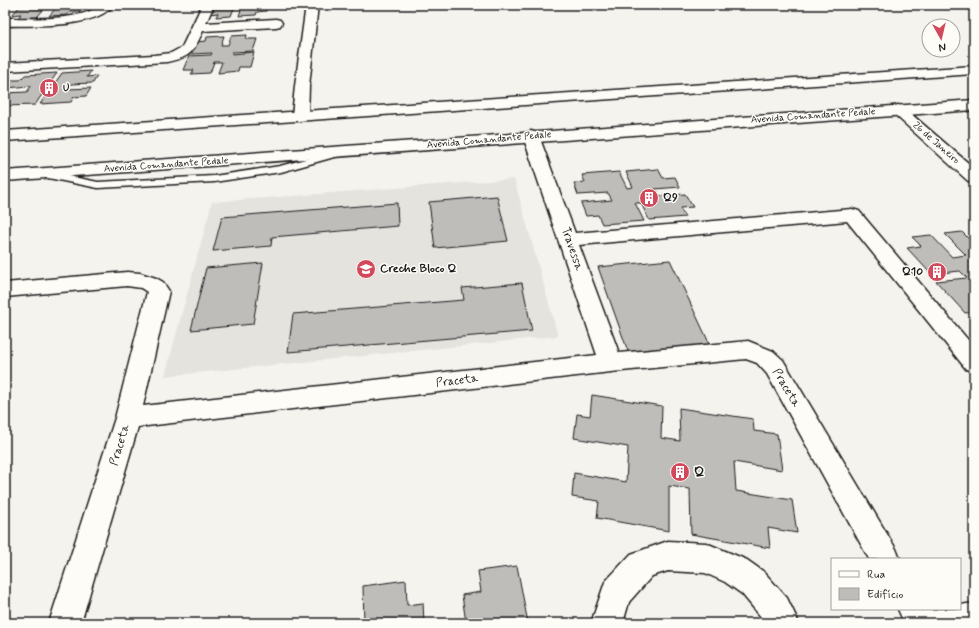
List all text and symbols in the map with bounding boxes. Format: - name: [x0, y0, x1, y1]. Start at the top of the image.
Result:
- north arrow: [921, 18, 961, 58]
- text: N: [938, 39, 947, 54]
- building icon: U: [38, 77, 60, 99]
- place label: U: [63, 82, 70, 95]
- street label: Avenida Comandante Pedale: [750, 105, 876, 127]
- street label: 26 de Janeiro: [910, 119, 962, 167]
- street label: Avenida Comandante Pedale: [426, 128, 552, 152]
- street label: Avenida Comandante Pedale: [103, 154, 229, 176]
- building icon: Q9: [638, 187, 660, 209]
- place label: Q9: [663, 190, 678, 206]
- street label: Travessa: [557, 225, 587, 274]
- school or university icon: Creche Bloco Q: [355, 258, 377, 280]
- place label: Creche Bloco Q: [380, 261, 457, 277]
- building icon: Q10: [926, 261, 948, 283]
- place label: Q10: [902, 264, 923, 280]
- street label: Praceta: [768, 366, 804, 411]
- street label: Praceta: [435, 370, 480, 392]
- street label: Praceta: [106, 422, 134, 468]
- building icon: Q: [669, 461, 691, 483]
- place label: Q: [694, 463, 704, 481]
- legend: [831, 558, 961, 610]
- text: Rua: [867, 567, 885, 583]
- text: Edifício: [867, 587, 903, 603]

